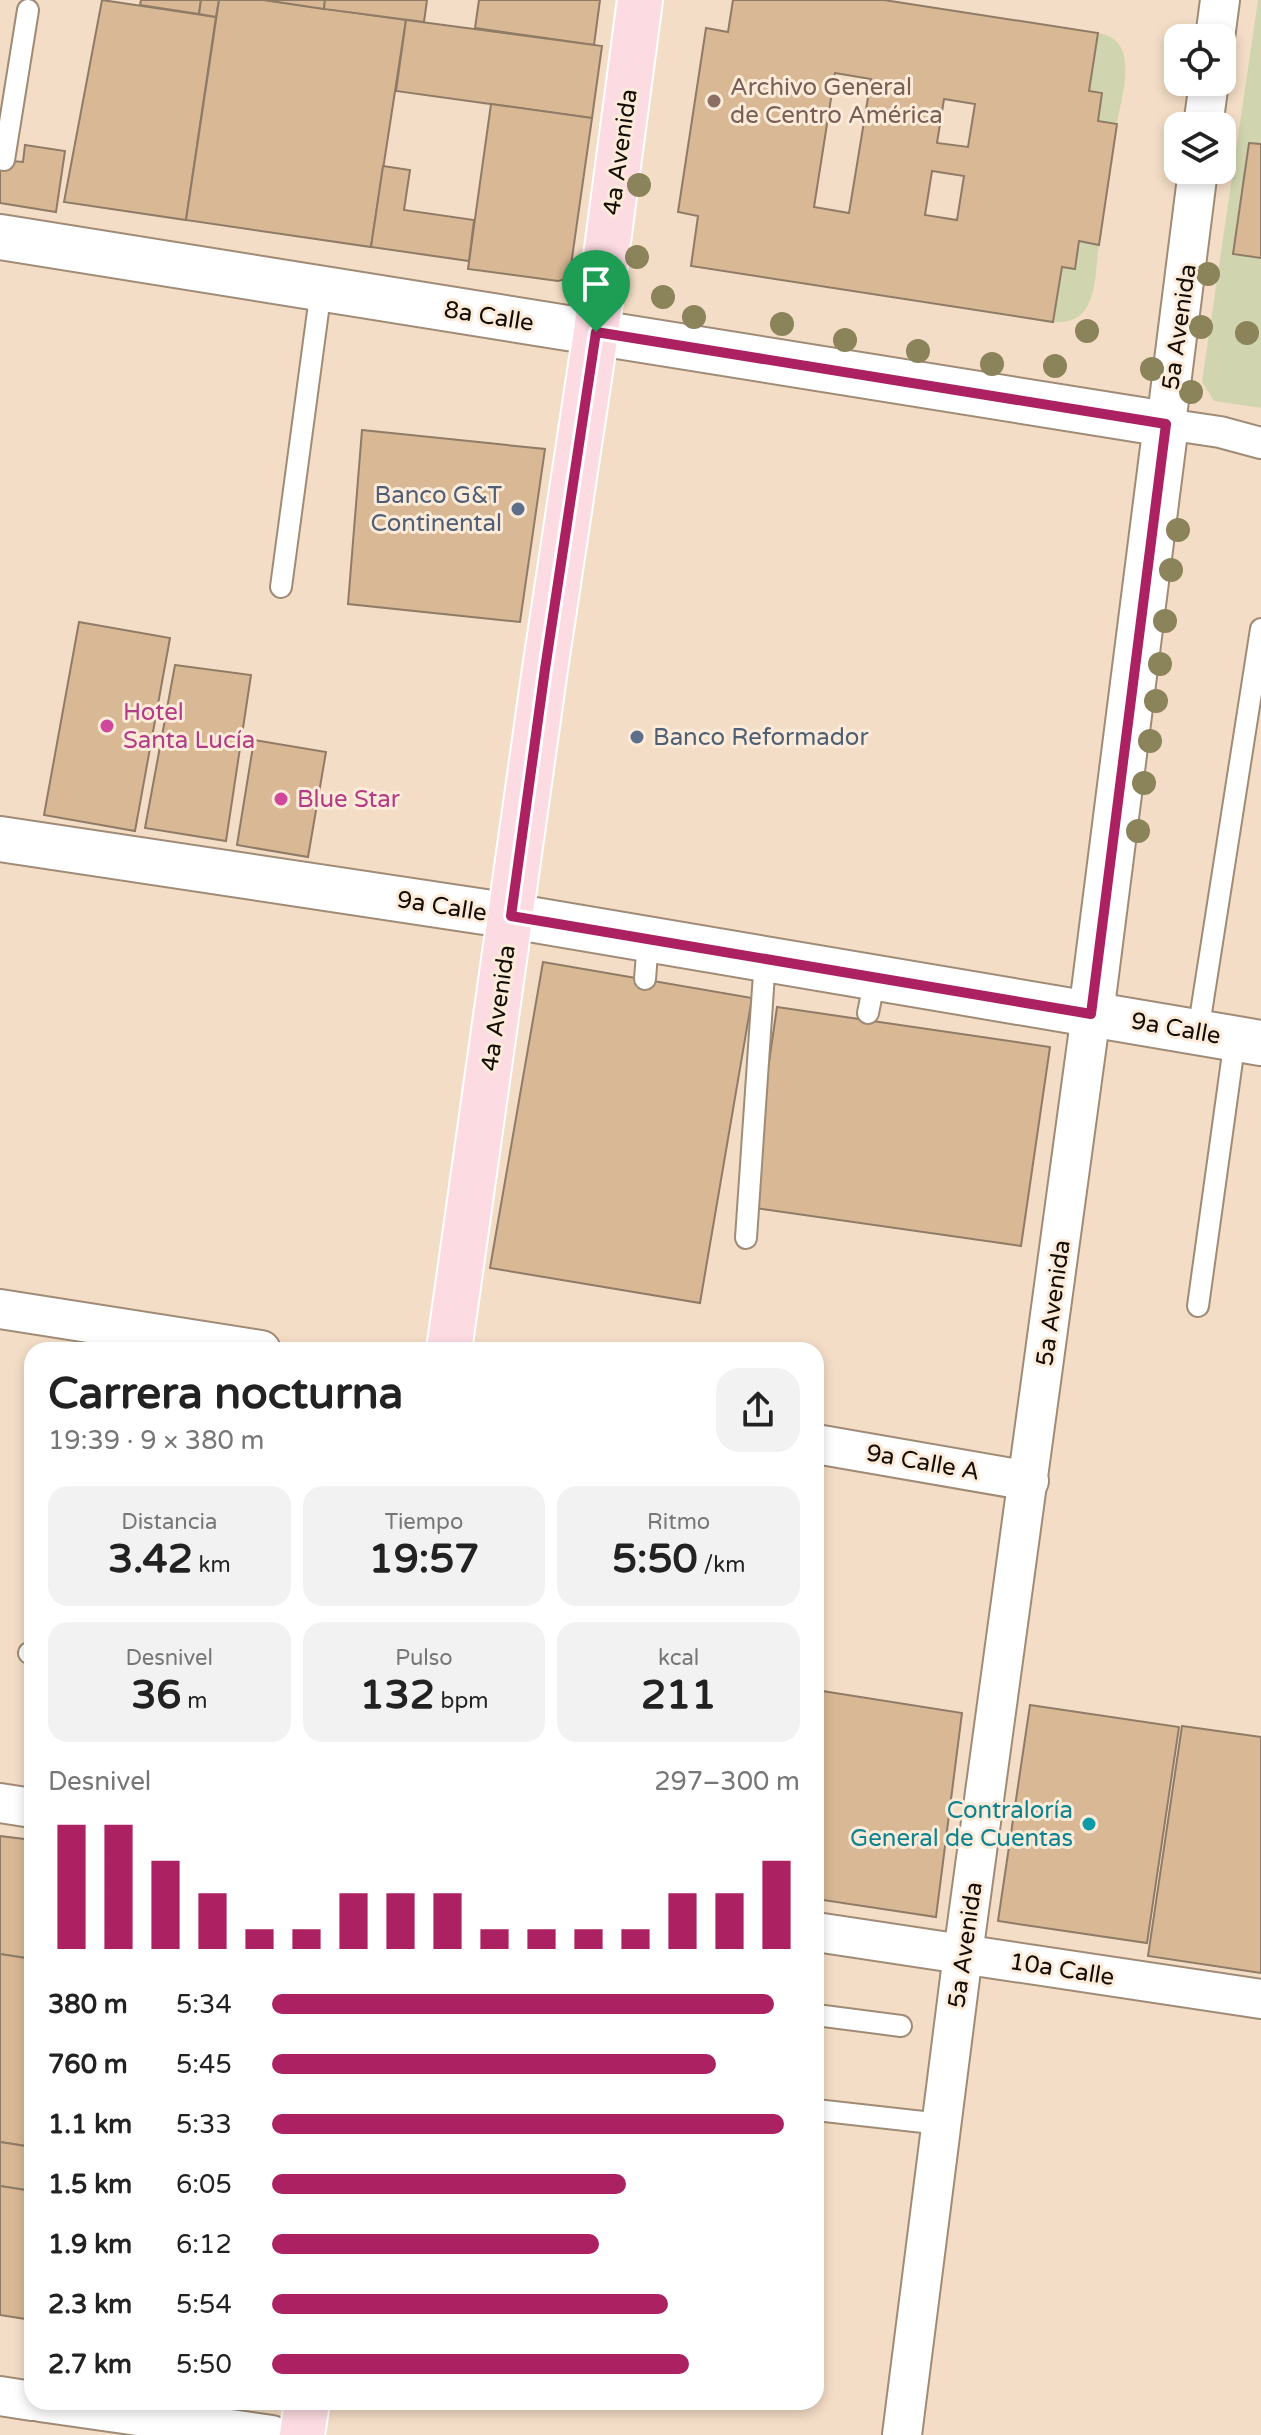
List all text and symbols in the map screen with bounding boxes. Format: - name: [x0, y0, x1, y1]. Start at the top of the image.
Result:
- map controls: [1164, 24, 1236, 184]
- button: locate: [1164, 24, 1236, 96]
- place label: Archivo General de Centro América: [730, 73, 943, 130]
- street label: 4a Avenida: [597, 87, 644, 217]
- marker: Archivo General de Centro América: [705, 92, 723, 110]
- button: layers: [1164, 112, 1236, 184]
- pin: [562, 250, 630, 332]
- icon: arrive: [574, 262, 618, 306]
- street label: 5a Avenida: [1156, 262, 1203, 392]
- street label: 8a Calle: [442, 295, 536, 338]
- place label: Banco G&T Continental: [370, 481, 502, 538]
- marker: Banco G&T Continental: [509, 500, 527, 518]
- place label: Hotel Santa Lucía: [123, 698, 255, 755]
- marker: Hotel Santa Lucía: [98, 717, 116, 735]
- place label: Banco Reformador: [653, 723, 869, 752]
- marker: Banco Reformador: [628, 728, 646, 746]
- place label: Blue Star: [297, 785, 401, 814]
- marker: Blue Star: [272, 790, 290, 808]
- street label: 9a Calle: [395, 885, 489, 928]
- street label: 4a Avenida: [475, 943, 522, 1073]
- street label: 9a Calle: [1129, 1006, 1223, 1051]
- street label: 5a Avenida: [1030, 1238, 1077, 1368]
- text: Carrera nocturna: [48, 1368, 403, 1421]
- button: share: [716, 1368, 800, 1452]
- text: 19:39 · 9 × 380 m: [48, 1425, 264, 1456]
- street label: 9a Calle A: [864, 1438, 982, 1487]
- text: Distancia: [121, 1509, 217, 1535]
- text: Tiempo: [385, 1509, 463, 1535]
- text: Ritmo: [647, 1509, 710, 1535]
- text: 3.42: [108, 1535, 193, 1583]
- text: 19:57: [369, 1535, 479, 1583]
- text: 5:50: [612, 1535, 698, 1583]
- text: km: [193, 1552, 231, 1578]
- text: /km: [698, 1552, 745, 1578]
- text: Desnivel: [126, 1645, 213, 1671]
- text: Pulso: [395, 1645, 453, 1671]
- text: kcal: [658, 1645, 699, 1671]
- text: 36: [131, 1671, 181, 1719]
- text: 132: [359, 1671, 435, 1719]
- text: 211: [641, 1671, 716, 1719]
- text: m: [181, 1688, 207, 1714]
- text: bpm: [435, 1688, 489, 1714]
- text: Desnivel: [48, 1766, 151, 1797]
- text: 297–300 m: [654, 1766, 800, 1797]
- place label: Contraloría General de Cuentas: [850, 1796, 1073, 1853]
- marker: Contraloría General de Cuentas: [1080, 1815, 1098, 1833]
- street label: 5a Avenida: [942, 1880, 989, 2010]
- street label: 10a Calle: [1008, 1947, 1116, 1992]
- text: 380 m: [48, 1989, 128, 2020]
- text: 5:34: [176, 1989, 232, 2020]
- text: 760 m: [48, 2049, 128, 2080]
- text: 5:45: [176, 2049, 232, 2080]
- text: 1.1 km: [48, 2109, 132, 2140]
- text: 5:33: [176, 2109, 232, 2140]
- text: 1.5 km: [48, 2169, 132, 2200]
- text: 6:05: [176, 2169, 232, 2200]
- text: 1.9 km: [48, 2229, 132, 2260]
- text: 6:12: [176, 2229, 232, 2260]
- text: 2.3 km: [48, 2289, 132, 2320]
- text: 5:54: [176, 2289, 232, 2320]
- text: 2.7 km: [48, 2349, 132, 2380]
- text: 5:50: [176, 2349, 232, 2380]

